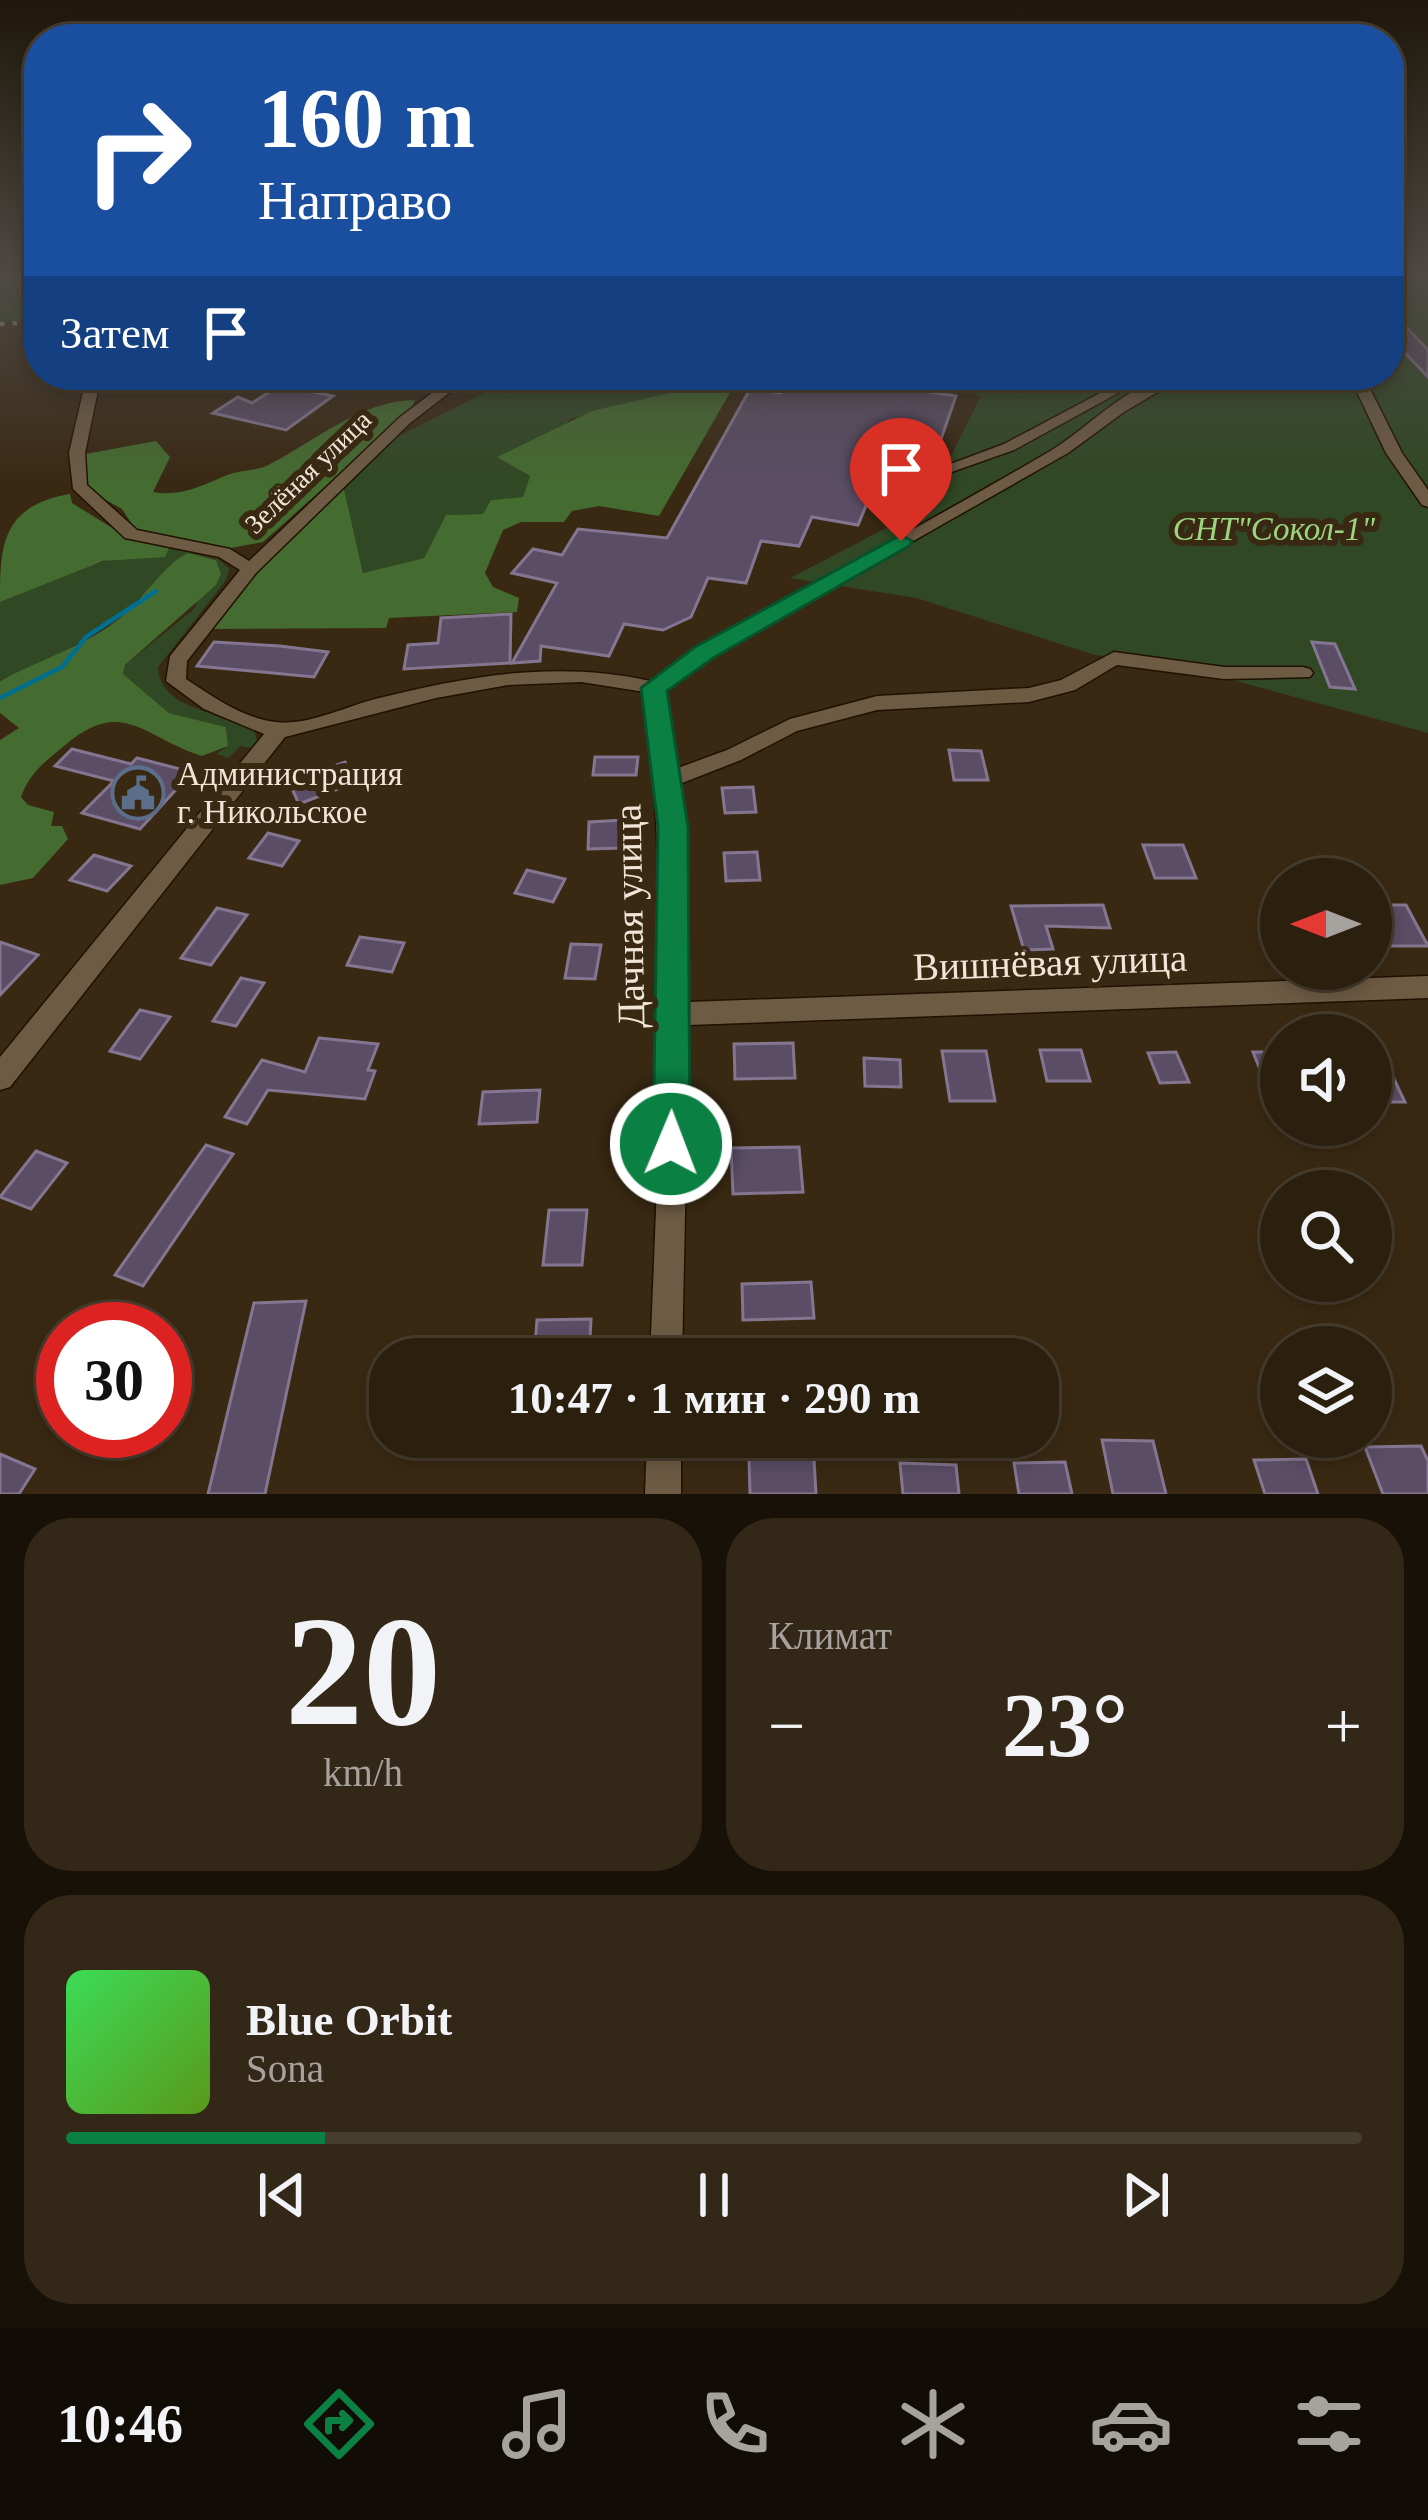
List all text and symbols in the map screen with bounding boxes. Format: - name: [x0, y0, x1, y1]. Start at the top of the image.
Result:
- icon: right: [60, 72, 216, 228]
- text: 160 m: [258, 72, 475, 165]
- text: Направо: [258, 171, 452, 231]
- icon: arrive: [193, 300, 259, 366]
- text: Затем: [60, 308, 169, 358]
- street label: Зелёная улица: [239, 405, 377, 539]
- pin: [850, 418, 952, 541]
- icon: arrive: [868, 436, 934, 502]
- park label: СНТ"Сокол-1": [1173, 511, 1375, 547]
- place label: Администрация г. Никольское: [177, 756, 403, 830]
- public building icon: Администрация г. Никольское: [110, 765, 166, 821]
- street label: Дачная улица: [606, 804, 653, 1028]
- north arrow: [1260, 858, 1392, 990]
- map controls: [1260, 858, 1392, 1458]
- street label: Вишнёвая улица: [912, 936, 1188, 989]
- button: sound: [1260, 1014, 1392, 1146]
- position arrow: [608, 1081, 734, 1207]
- button: search: [1260, 1170, 1392, 1302]
- speed limit sign: 30: [36, 1302, 192, 1458]
- button: layers: [1260, 1326, 1392, 1458]
- text: 10:47 · 1 мин · 290 m: [508, 1373, 920, 1423]
- text: 20: [285, 1585, 441, 1758]
- text: Климат: [768, 1614, 892, 1657]
- text: 23°: [1002, 1676, 1128, 1775]
- text: −: [768, 1689, 805, 1762]
- text: +: [1325, 1689, 1362, 1762]
- text: km/h: [323, 1751, 403, 1794]
- text: Blue Orbit: [246, 1995, 452, 2045]
- text: Sona: [246, 2047, 324, 2090]
- icon: previous: [249, 2162, 315, 2228]
- icon: pause: [681, 2162, 747, 2228]
- icon: next: [1113, 2162, 1179, 2228]
- icon: directions: [297, 2382, 381, 2466]
- icon: music: [495, 2382, 579, 2466]
- icon: phone: [693, 2382, 777, 2466]
- icon: climate: [891, 2382, 975, 2466]
- icon: car: [1089, 2382, 1173, 2466]
- icon: filters: [1287, 2382, 1371, 2466]
- text: 10:46: [57, 2394, 183, 2454]

